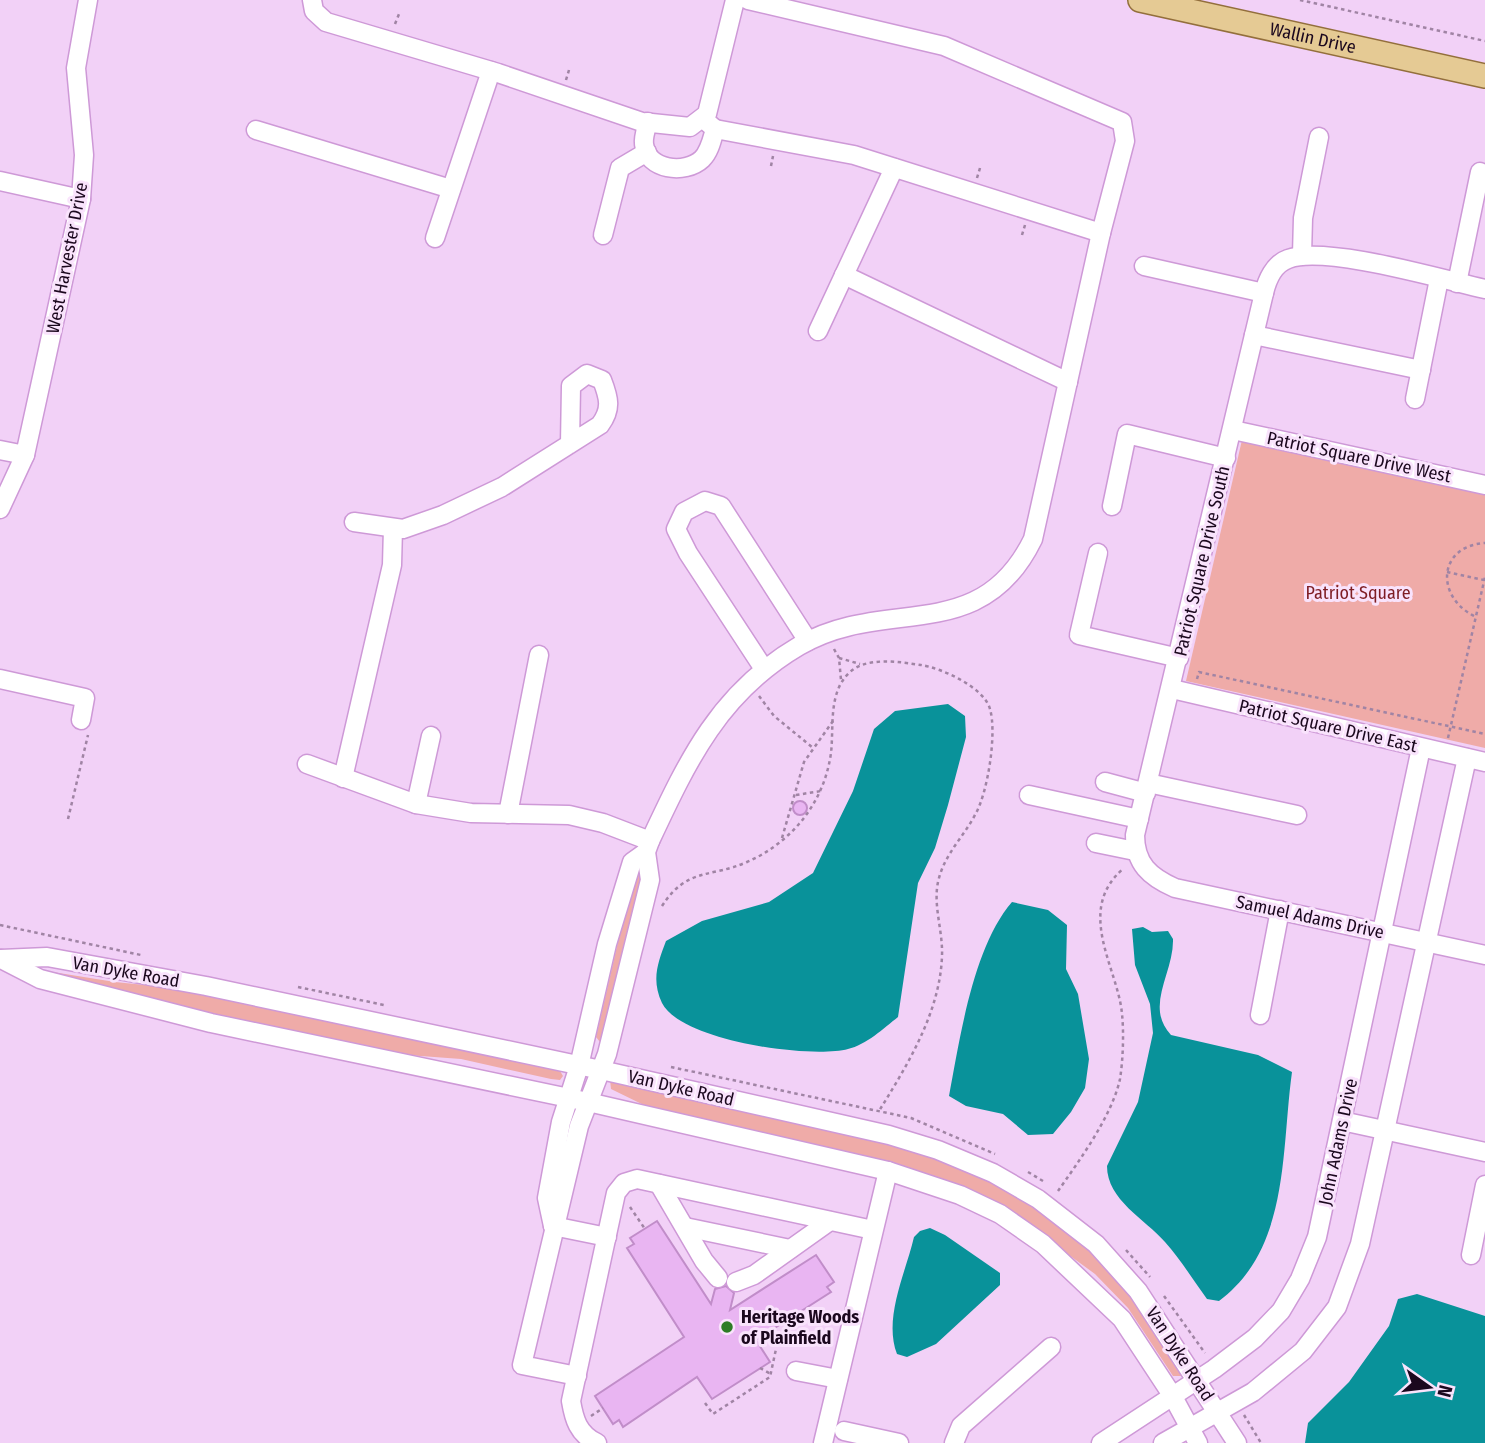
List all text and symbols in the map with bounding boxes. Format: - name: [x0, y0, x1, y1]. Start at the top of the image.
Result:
- street label: Wallin Drive: [1268, 18, 1358, 58]
- street label: West Harvester Drive: [42, 180, 92, 336]
- street label: Patriot Square Drive West: [1265, 427, 1453, 487]
- street label: Patriot Square Drive South: [1169, 464, 1235, 658]
- park label: Patriot Square: [1305, 582, 1411, 604]
- street label: Patriot Square Drive East: [1237, 695, 1419, 757]
- street label: Samuel Adams Drive: [1234, 891, 1386, 943]
- street label: Van Dyke Road: [71, 952, 181, 992]
- street label: Van Dyke Road: [626, 1065, 736, 1111]
- street label: John Adams Drive: [1314, 1076, 1362, 1208]
- street label: Van Dyke Road: [1141, 1303, 1219, 1405]
- place label: Heritage Woods of Plainfield: [741, 1306, 859, 1349]
- marker: Heritage Woods of Plainfield: [719, 1319, 735, 1335]
- north arrow: [1394, 1352, 1464, 1422]
- text: N: [1432, 1383, 1458, 1399]

